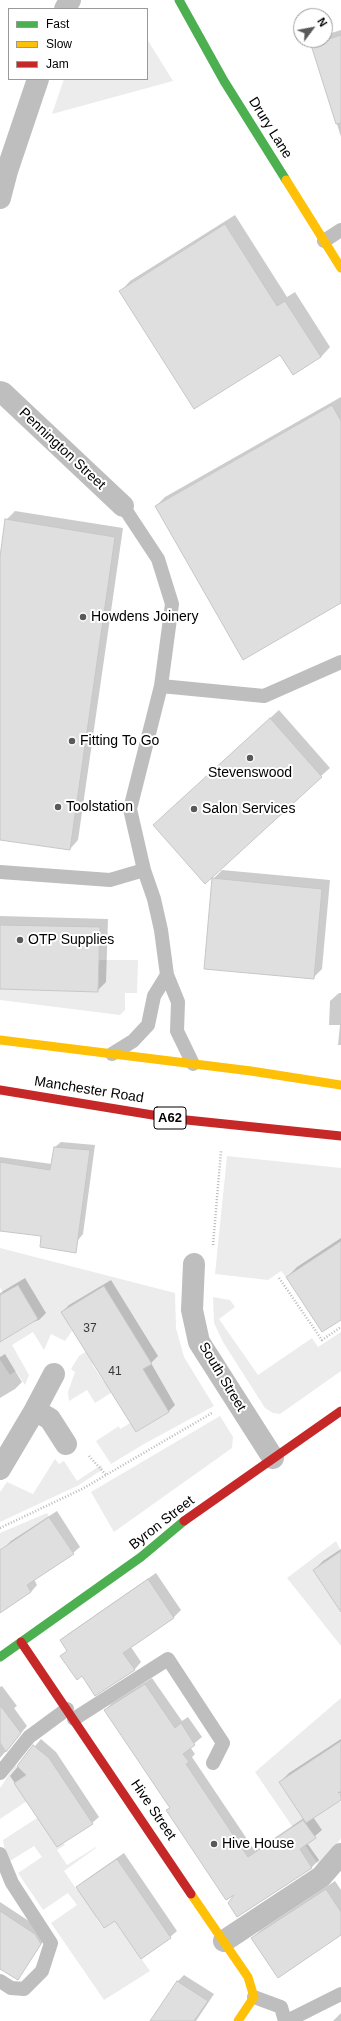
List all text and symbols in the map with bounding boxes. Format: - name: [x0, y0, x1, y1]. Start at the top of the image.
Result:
- legend: [8, 8, 148, 80]
- north arrow: [293, 8, 333, 48]
- text: N: [315, 16, 330, 29]
- text: Fast: [46, 17, 69, 31]
- text: Slow: [46, 37, 72, 51]
- text: Jam: [46, 57, 69, 71]
- street label: Drury Lane: [245, 94, 295, 162]
- street label: Pennington Street: [15, 405, 109, 493]
- place label: Howdens Joinery: [91, 609, 198, 625]
- marker: Howdens Joinery: [78, 612, 88, 622]
- place label: Fitting To Go: [80, 733, 159, 749]
- marker: Fitting To Go: [67, 736, 77, 746]
- marker: Stevenswood: [245, 753, 255, 763]
- place label: Stevenswood: [208, 765, 292, 781]
- place label: Toolstation: [66, 799, 133, 815]
- place label: Salon Services: [202, 801, 295, 817]
- marker: Toolstation: [53, 802, 63, 812]
- marker: Salon Services: [189, 804, 199, 814]
- place label: OTP Supplies: [28, 932, 114, 948]
- marker: OTP Supplies: [15, 935, 25, 945]
- street label: Manchester Road: [33, 1073, 145, 1107]
- road number: A62: [154, 1107, 186, 1129]
- house number: 37: [83, 1322, 97, 1336]
- street label: South Street: [195, 1339, 249, 1415]
- house number: 41: [108, 1365, 122, 1379]
- street label: Byron Street: [126, 1492, 198, 1554]
- street label: Hive Street: [127, 1777, 179, 1843]
- place label: Hive House: [222, 1836, 294, 1852]
- marker: Hive House: [209, 1839, 219, 1849]

